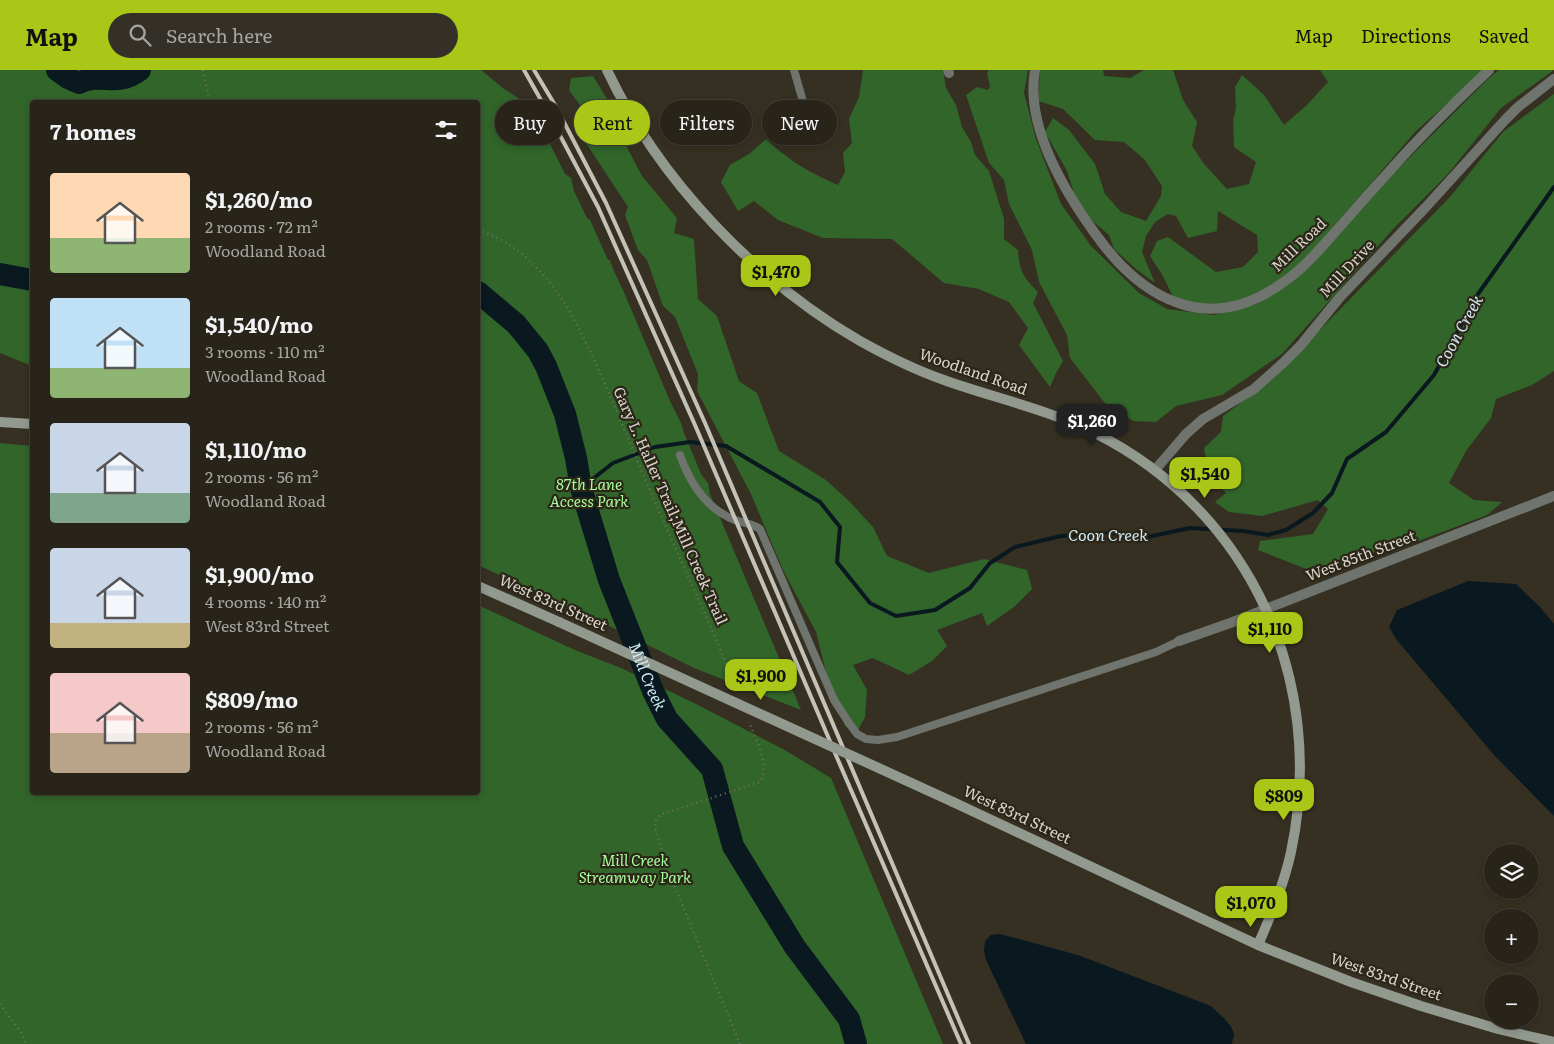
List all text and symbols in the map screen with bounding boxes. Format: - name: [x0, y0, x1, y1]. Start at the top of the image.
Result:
- search box: [108, 13, 458, 58]
- text: Map: [25, 18, 78, 53]
- icon: search: [126, 21, 154, 49]
- text: Search here: [166, 21, 272, 49]
- text: Map: [1295, 22, 1333, 49]
- text: Directions: [1361, 22, 1451, 49]
- text: Saved: [1479, 22, 1529, 49]
- chip: Buy: [495, 100, 564, 145]
- chip: Rent: [574, 100, 650, 145]
- chip: Filters: [660, 100, 752, 145]
- chip: New: [762, 100, 837, 145]
- text: 7 homes: [50, 115, 136, 146]
- icon: filters: [432, 116, 460, 144]
- text: $1,260/mo: [205, 183, 313, 214]
- icon: home: [90, 193, 150, 253]
- street label: Mill Road: [1265, 212, 1331, 276]
- text: 2 rooms · 72 m²: [205, 214, 318, 238]
- street label: Mill Drive: [1313, 234, 1379, 302]
- text: Woodland Road: [205, 238, 326, 262]
- pin: $1,470: [735, 254, 817, 297]
- text: $1,470: [752, 259, 800, 283]
- water label: Coon Creek: [1428, 290, 1488, 371]
- text: $1,540/mo: [205, 308, 313, 339]
- icon: home: [90, 318, 150, 378]
- text: 3 rooms · 110 m²: [205, 339, 325, 363]
- street label: Woodland Road: [916, 341, 1031, 400]
- text: Woodland Road: [205, 363, 326, 387]
- street label: Gary L. Haller Trail;Mill Creek Trail: [608, 383, 734, 628]
- pin: $1,260: [1051, 404, 1133, 446]
- text: $1,260: [1067, 408, 1117, 432]
- text: $1,110/mo: [205, 433, 307, 464]
- icon: home: [90, 443, 150, 503]
- pin: $1,540: [1164, 456, 1246, 499]
- text: $1,540: [1180, 461, 1230, 485]
- text: 2 rooms · 56 m²: [205, 464, 318, 488]
- park label: 87th Lane Access Park: [549, 472, 629, 512]
- text: Woodland Road: [205, 488, 326, 512]
- water label: Coon Creek: [1068, 522, 1148, 546]
- street label: West 85th Street: [1302, 523, 1419, 586]
- text: $1,900/mo: [205, 558, 314, 589]
- street label: West 83rd Street: [496, 567, 612, 636]
- icon: home: [90, 568, 150, 628]
- text: 4 rooms · 140 m²: [205, 589, 326, 613]
- pin: $1,110: [1229, 612, 1311, 654]
- text: West 83rd Street: [205, 613, 330, 637]
- text: $1,110: [1248, 616, 1292, 640]
- water label: Mill Creek: [624, 638, 674, 714]
- pin: $1,900: [720, 658, 802, 701]
- text: $1,900: [736, 663, 786, 687]
- text: $809/mo: [205, 683, 298, 714]
- icon: home: [90, 693, 150, 753]
- text: 2 rooms · 56 m²: [205, 714, 318, 738]
- text: Woodland Road: [205, 738, 326, 762]
- pin: $809: [1254, 778, 1314, 821]
- street label: West 83rd Street: [960, 779, 1075, 849]
- text: $809: [1265, 783, 1303, 807]
- map controls: [1484, 844, 1539, 1029]
- button: layers: [1484, 844, 1539, 899]
- park label: Mill Creek Streamway Park: [579, 848, 692, 888]
- pin: $1,070: [1210, 886, 1292, 928]
- text: $1,070: [1226, 890, 1276, 914]
- button: +: [1484, 909, 1539, 964]
- street label: West 83rd Street: [1328, 946, 1445, 1005]
- button: −: [1484, 974, 1539, 1029]

